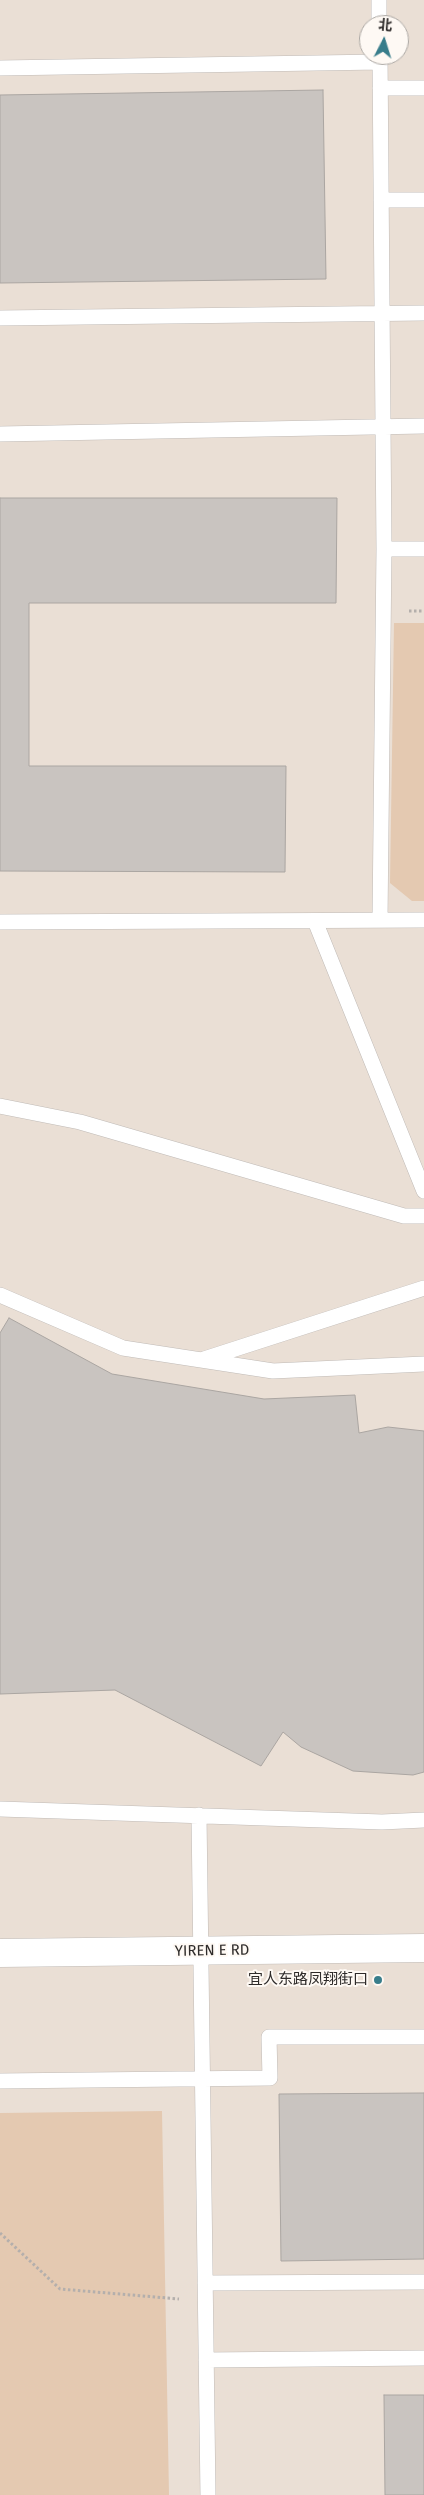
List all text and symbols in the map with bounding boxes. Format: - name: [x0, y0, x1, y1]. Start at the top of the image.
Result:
- north arrow: [359, 15, 409, 65]
- text: 北: [378, 16, 393, 35]
- street label: YIREN E RD: [174, 1941, 250, 1961]
- place label: 宜人东路凤翔街口: [248, 1971, 368, 1989]
- marker: 宜人东路凤翔街口: [372, 1974, 384, 1986]

